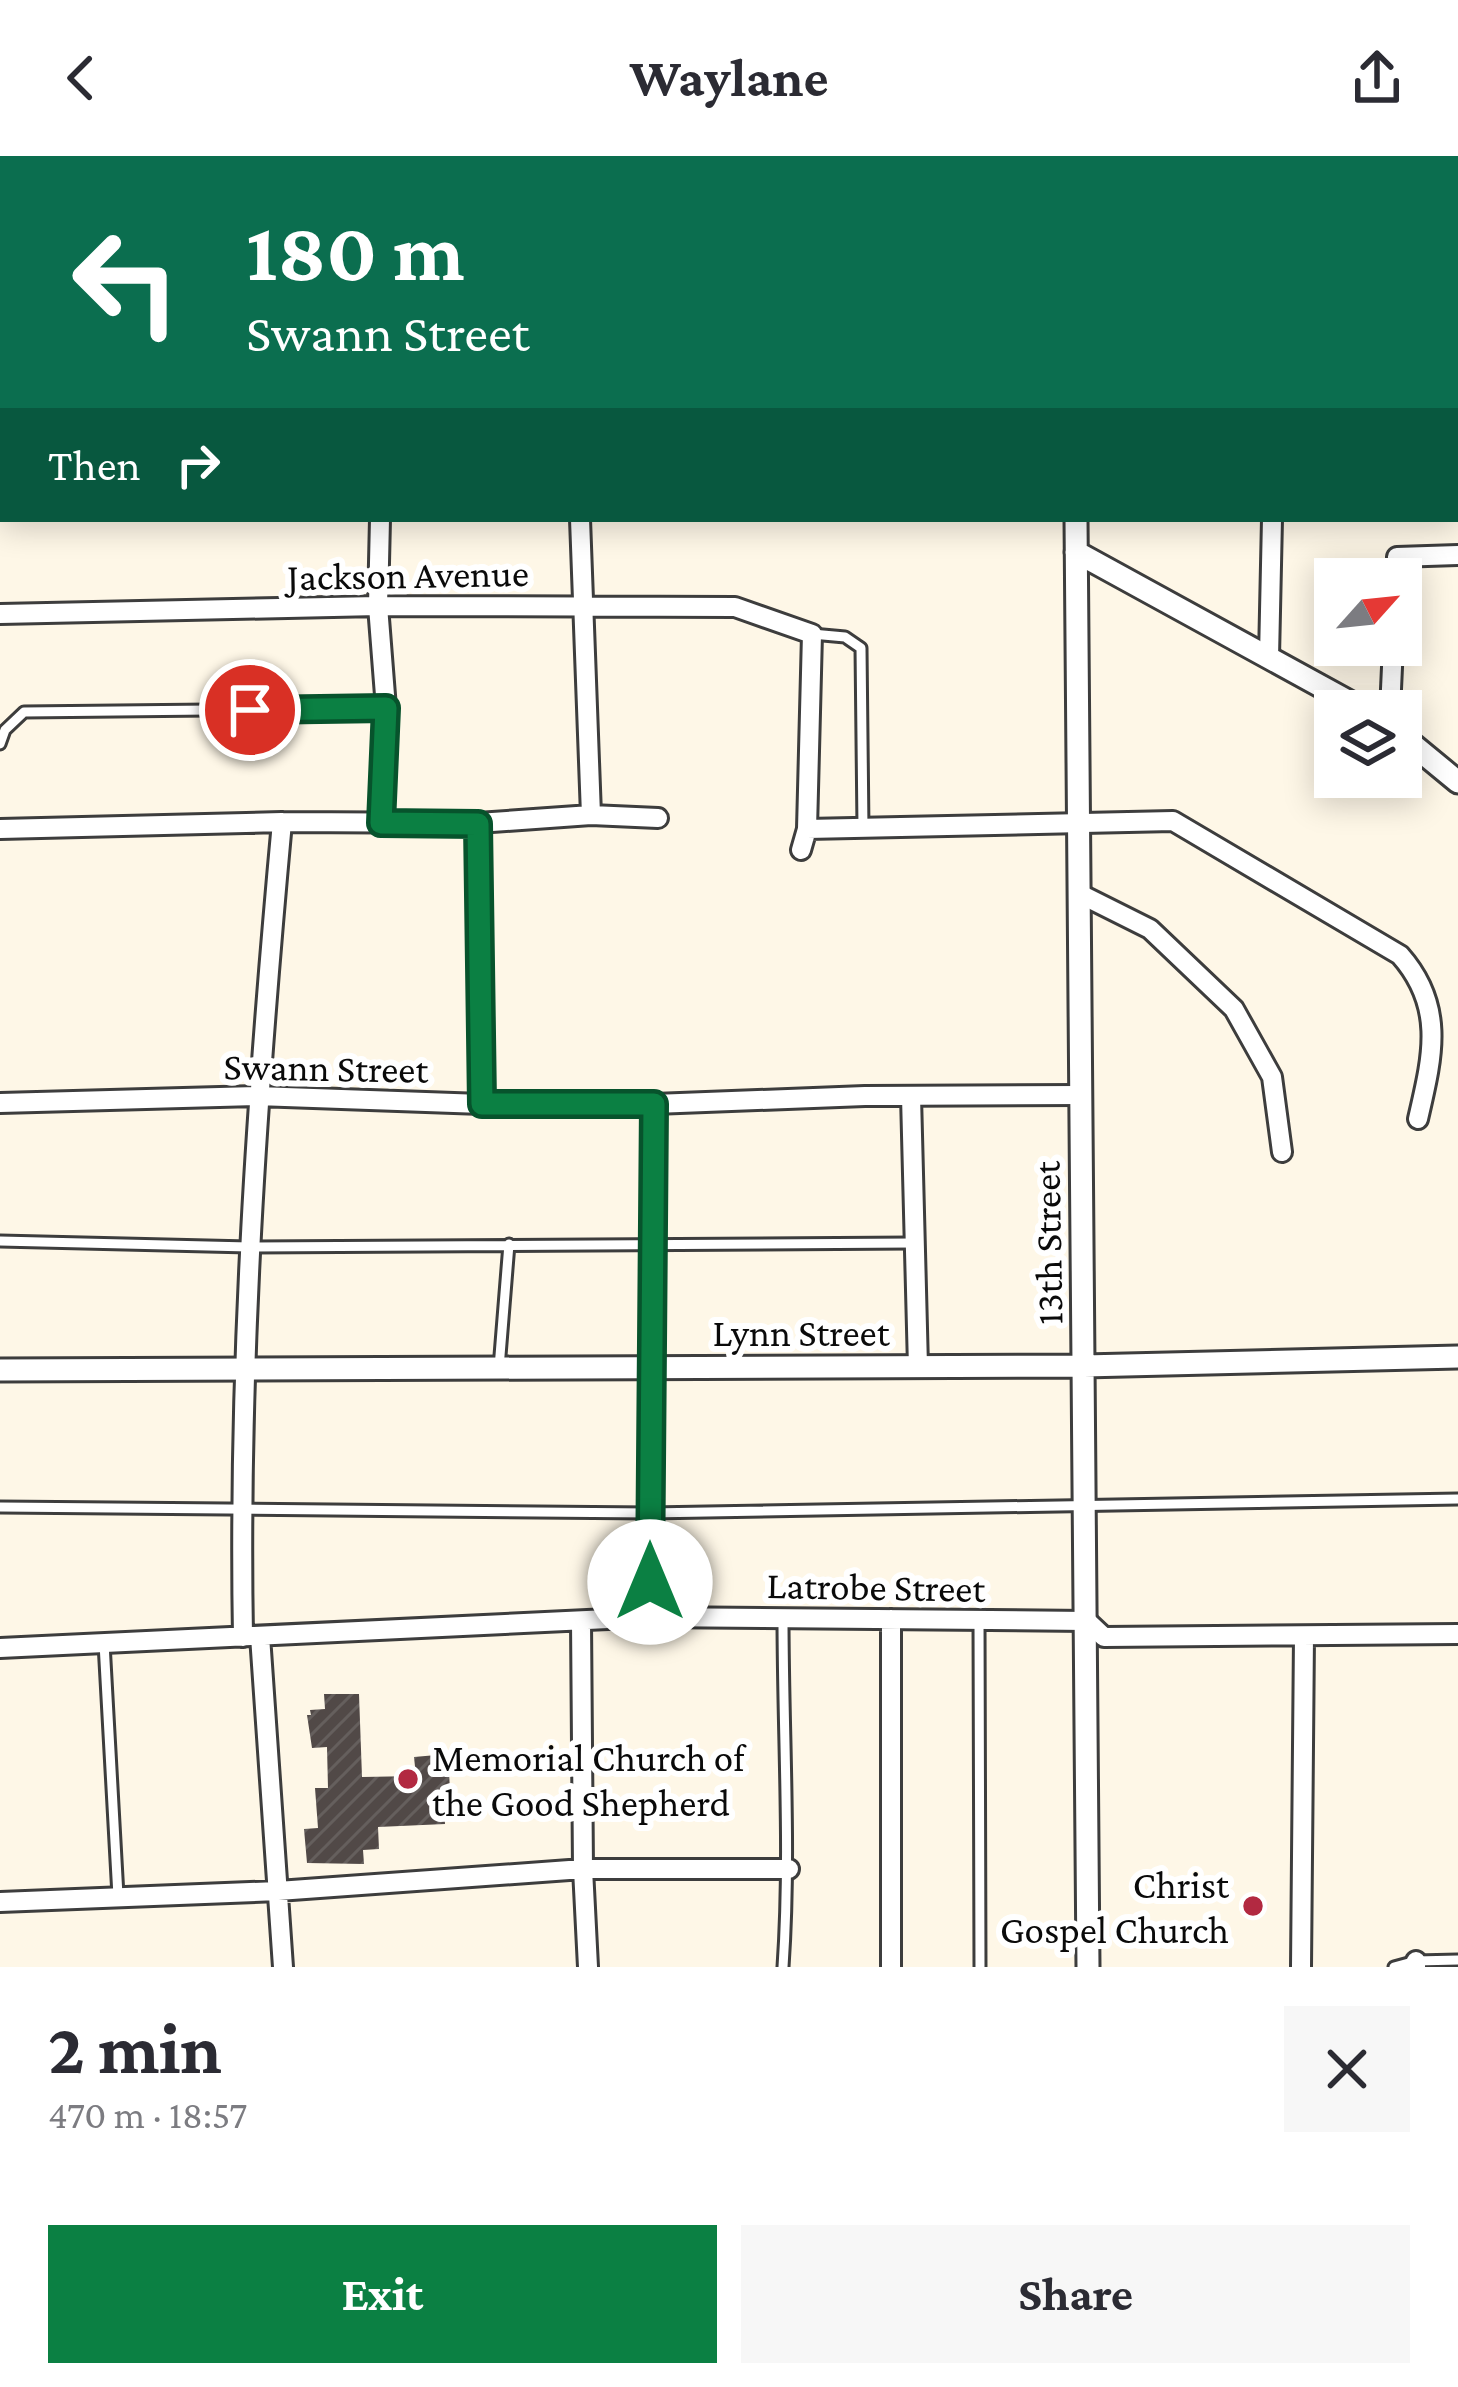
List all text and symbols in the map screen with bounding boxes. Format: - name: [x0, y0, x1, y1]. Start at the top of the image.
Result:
- icon: back: [48, 45, 114, 111]
- icon: share: [1344, 45, 1410, 111]
- text: Waylane: [629, 48, 829, 108]
- icon: left: [48, 204, 204, 360]
- text: 180 m: [246, 205, 465, 298]
- text: Swann Street: [246, 303, 530, 363]
- icon: right: [165, 432, 231, 498]
- text: Then: [48, 440, 141, 490]
- street label: Jackson Avenue: [284, 551, 529, 598]
- north arrow: [1314, 558, 1422, 666]
- map controls: [1314, 558, 1422, 798]
- pin: [199, 659, 301, 761]
- icon: arrive: [217, 677, 283, 743]
- button: layers: [1314, 690, 1422, 798]
- street label: Swann Street: [223, 1044, 430, 1091]
- street label: 13th Street: [1025, 1160, 1070, 1325]
- street label: Lynn Street: [712, 1311, 891, 1355]
- position arrow: [587, 1519, 713, 1645]
- street label: Latrobe Street: [766, 1563, 987, 1610]
- place label: Memorial Church of the Good Shepherd: [432, 1736, 747, 1825]
- marker: Memorial Church of the Good Shepherd: [395, 1766, 421, 1792]
- place label: Christ Gospel Church: [1000, 1863, 1230, 1952]
- marker: Christ Gospel Church: [1240, 1893, 1266, 1919]
- button: close: [1284, 2006, 1410, 2132]
- text: 2 min: [48, 2008, 222, 2088]
- text: 470 m · 18:57: [48, 2093, 247, 2136]
- button: Exit: [48, 2225, 717, 2363]
- button: Share: [741, 2225, 1410, 2363]

